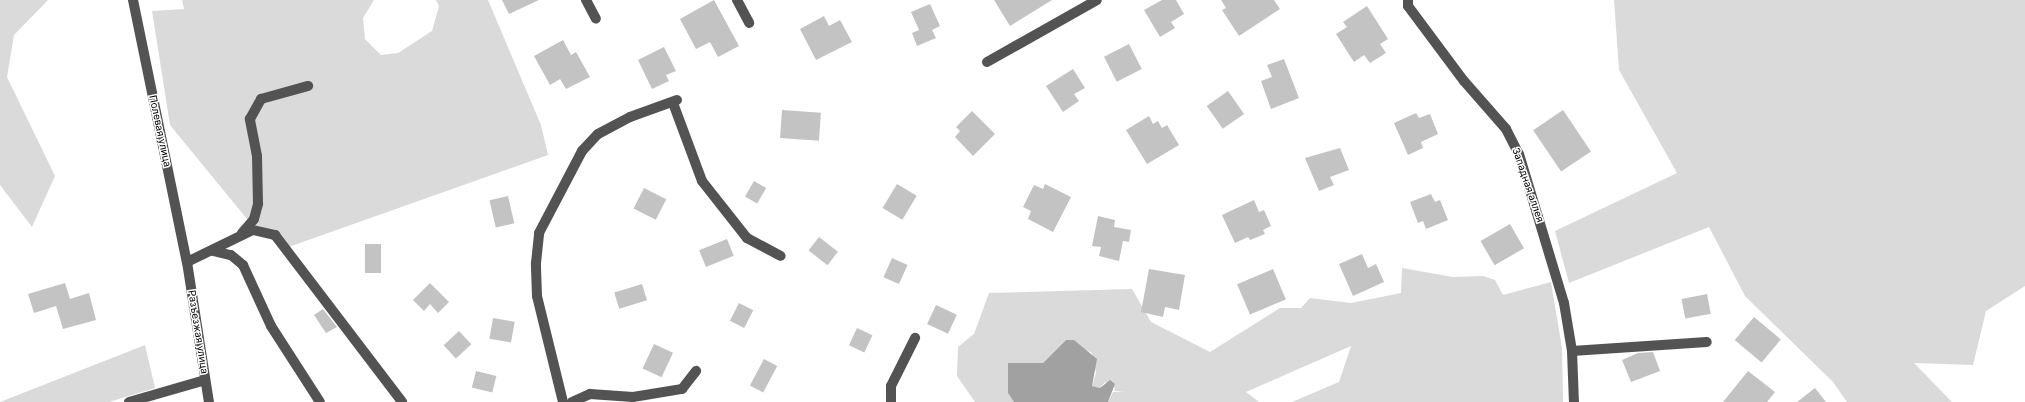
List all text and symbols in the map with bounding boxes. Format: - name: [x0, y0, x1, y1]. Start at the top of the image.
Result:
- street label: Полевая улица: [147, 94, 173, 168]
- street label: Западная аллея: [1510, 146, 1546, 224]
- street label: Разъезжая улица: [185, 289, 211, 375]

